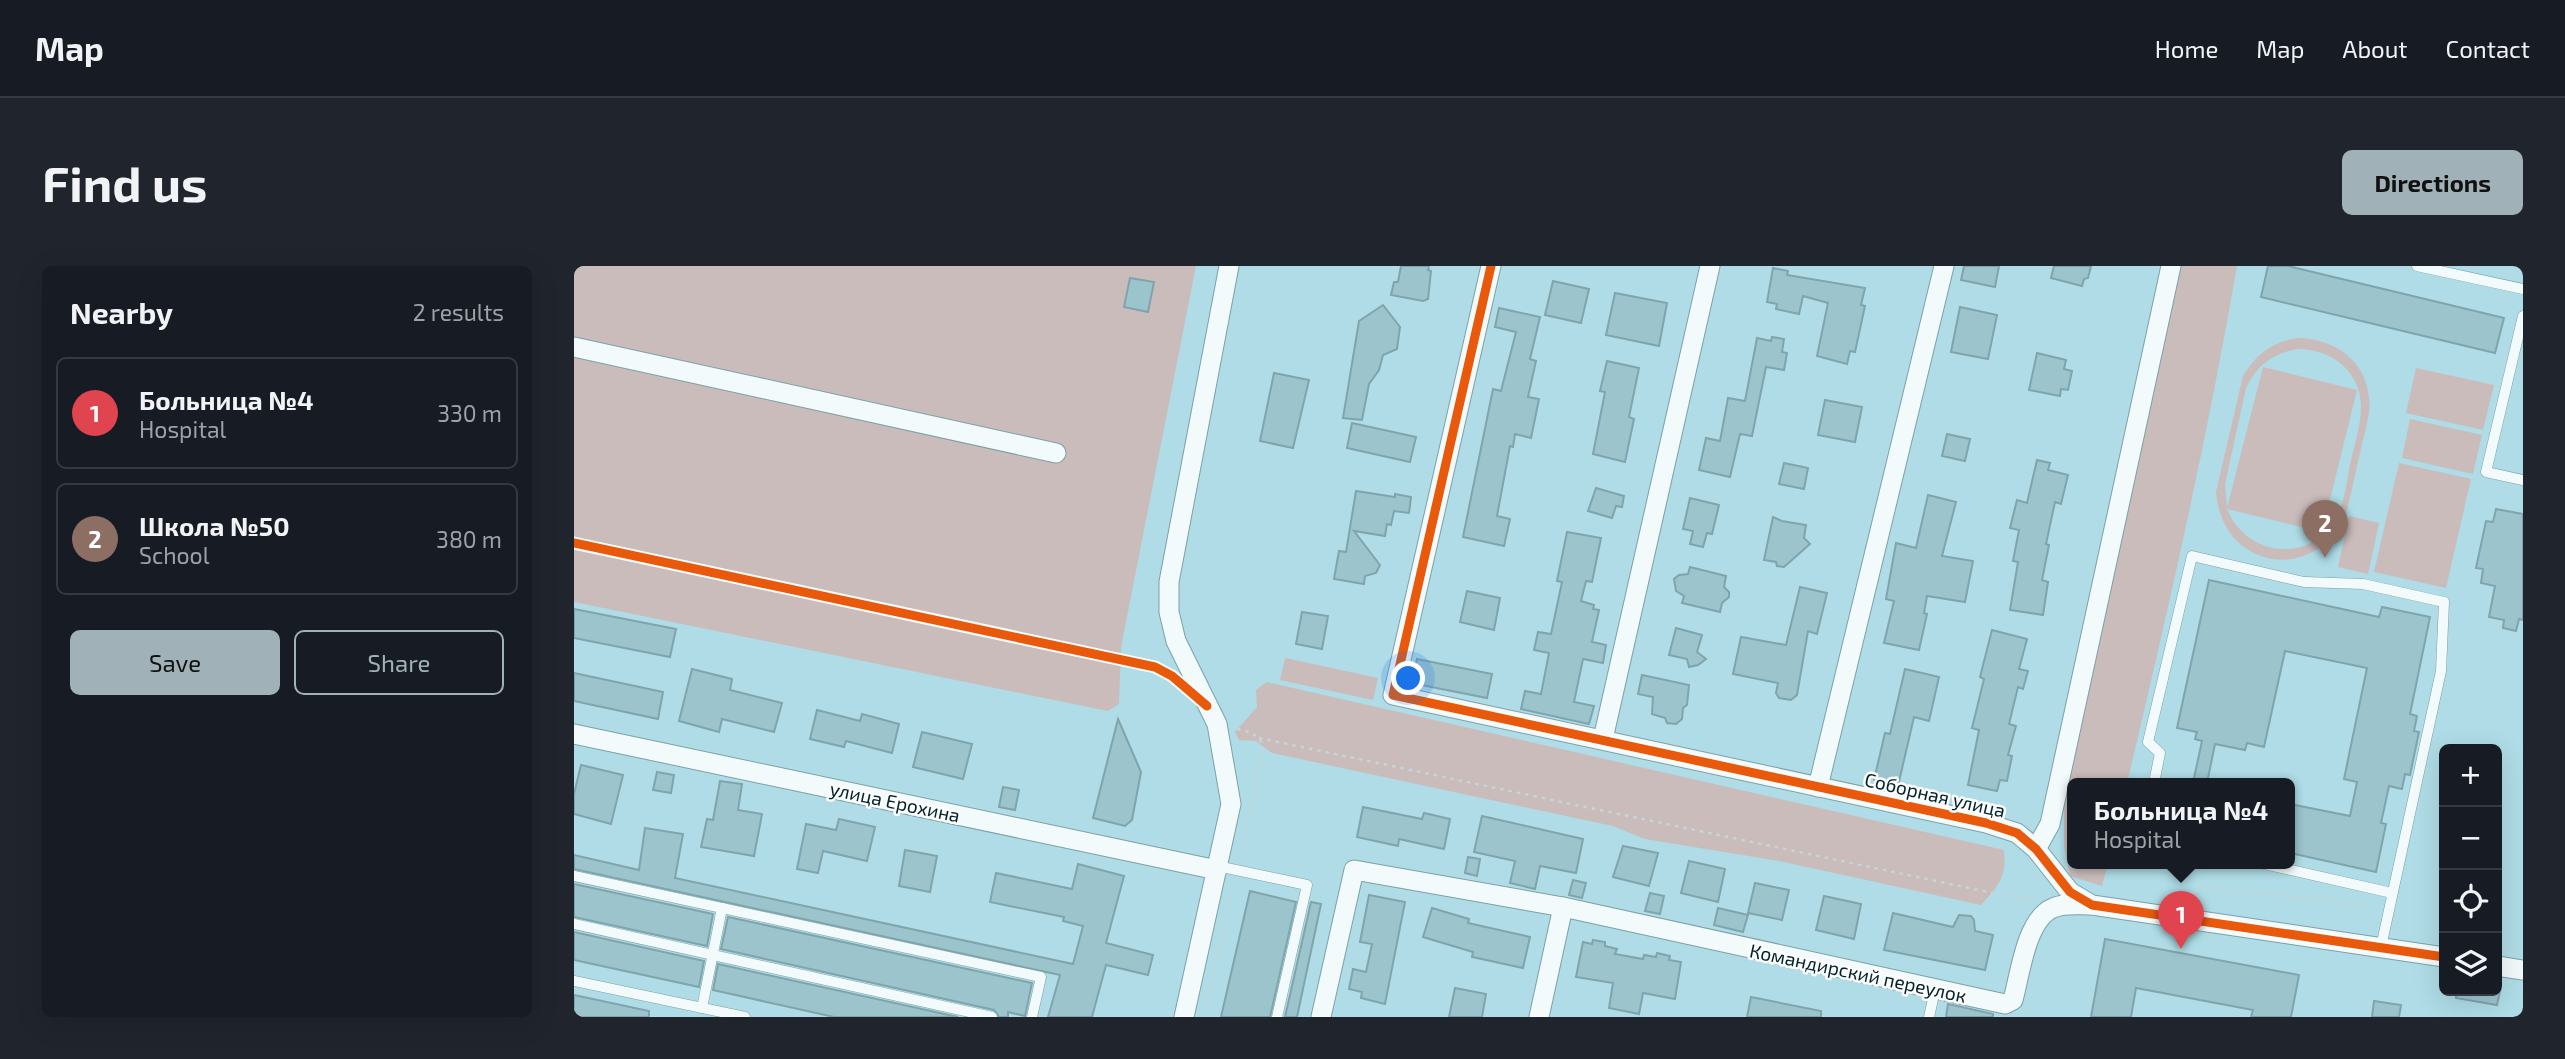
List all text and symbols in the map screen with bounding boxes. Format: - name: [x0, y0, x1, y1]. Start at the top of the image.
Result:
- text: Map: [35, 28, 104, 68]
- text: Home: [2155, 34, 2218, 63]
- text: Map: [2256, 34, 2304, 63]
- text: About: [2342, 34, 2408, 63]
- text: Contact: [2446, 34, 2530, 63]
- button: Directions: [2342, 150, 2523, 215]
- text: Find us: [42, 153, 207, 212]
- text: Nearby: [70, 294, 173, 330]
- text: 2 results: [413, 298, 504, 326]
- text: Больница №4: [139, 384, 314, 415]
- text: 1: [90, 399, 100, 427]
- text: 330 m: [437, 399, 502, 427]
- text: Hospital: [139, 415, 226, 443]
- pin: 2: [2302, 500, 2348, 558]
- text: Школа №50: [139, 510, 290, 541]
- text: 2: [88, 525, 102, 553]
- text: 380 m: [436, 525, 502, 553]
- text: School: [139, 541, 209, 569]
- button: Save: [70, 630, 280, 695]
- button: Share: [294, 630, 504, 695]
- your location: [1391, 661, 1425, 695]
- map controls: [2439, 744, 2502, 996]
- button: +: [2439, 744, 2502, 807]
- street label: Соборная улица: [1862, 767, 2008, 823]
- street label: улица Ерохина: [828, 776, 962, 828]
- popup: [2067, 778, 2295, 869]
- text: Больница №4: [2094, 794, 2268, 825]
- button: −: [2439, 807, 2502, 870]
- text: Hospital: [2094, 825, 2181, 853]
- button: locate: [2439, 870, 2502, 933]
- pin: 1: [2158, 891, 2204, 949]
- button: layers: [2439, 933, 2502, 996]
- street label: Командирский переулок: [1747, 938, 1969, 1008]

